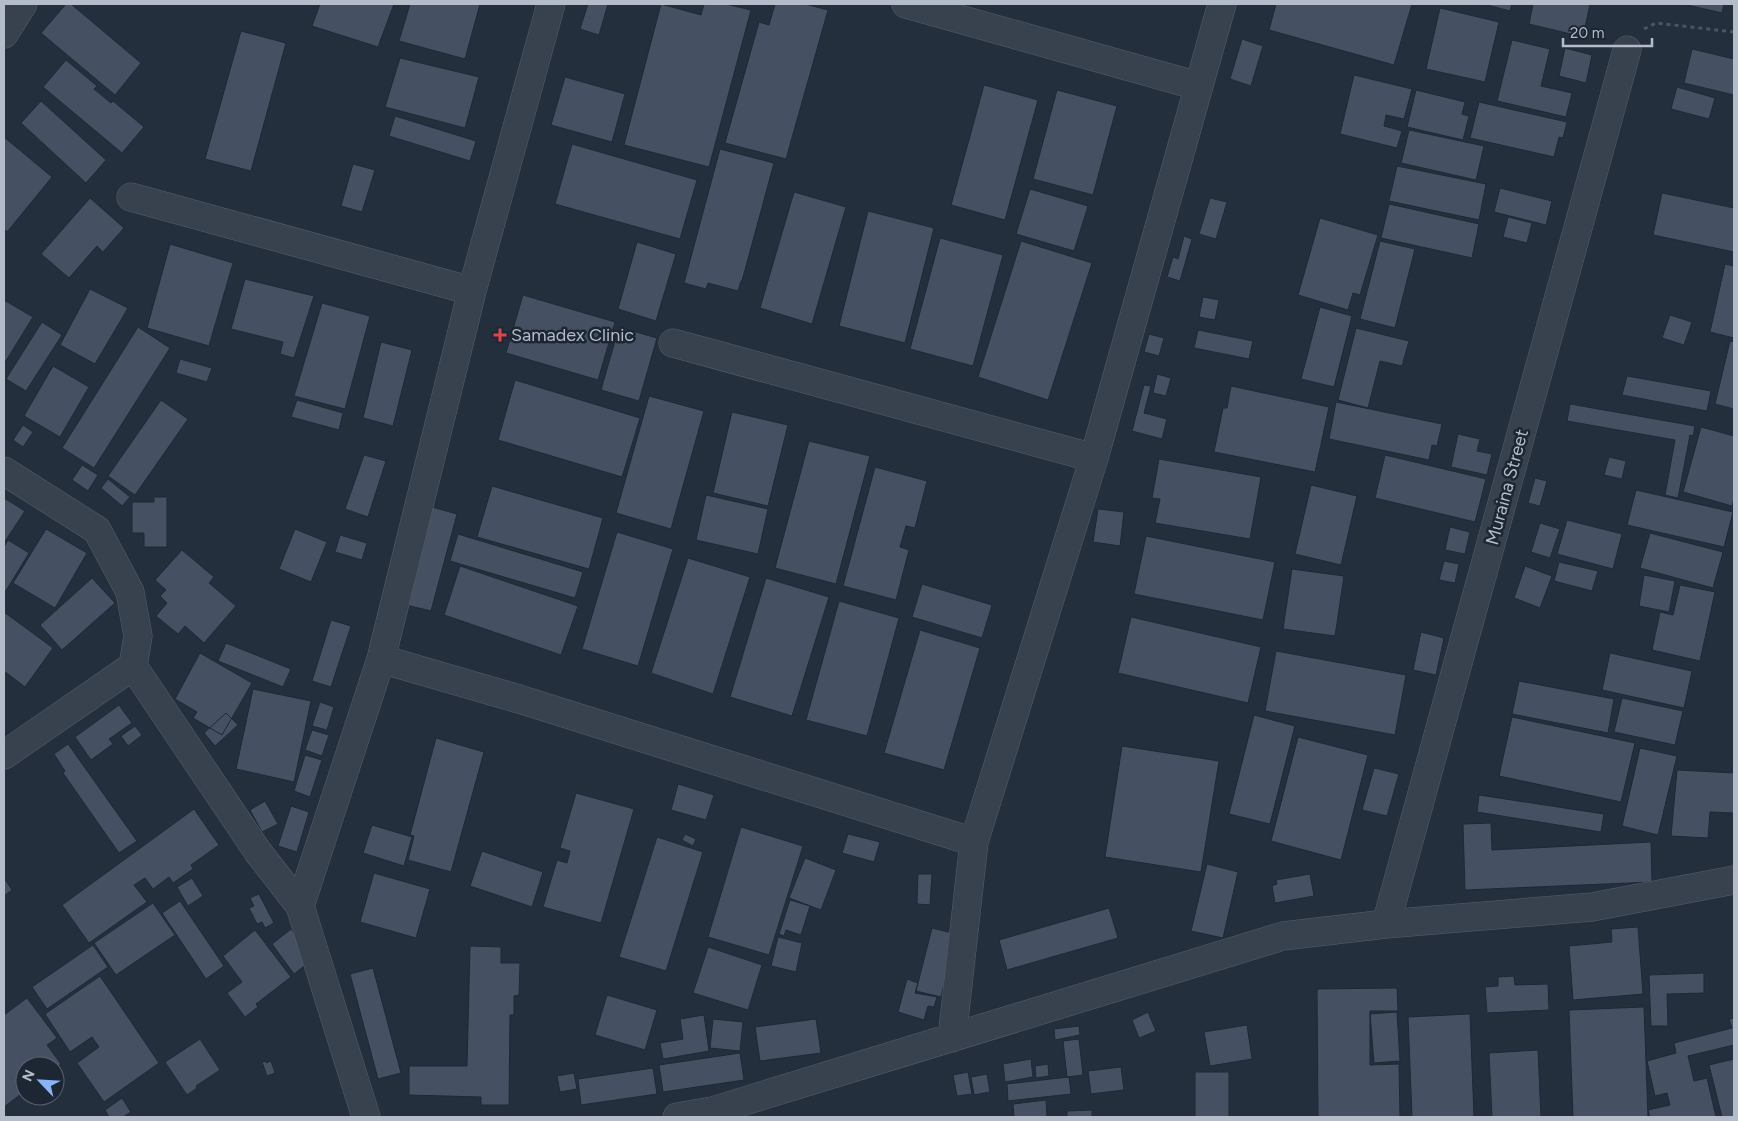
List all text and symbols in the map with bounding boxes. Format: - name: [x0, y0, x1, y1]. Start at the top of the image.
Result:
- scale bar: [1563, 15, 1652, 47]
- text: 20 m: [1570, 24, 1604, 42]
- place label: Samadex Clinic: [511, 324, 634, 346]
- marker: Samadex Clinic: [493, 328, 507, 342]
- street label: Muraina Street: [1481, 427, 1533, 547]
- north arrow: [15, 1056, 65, 1106]
- text: N: [19, 1067, 39, 1084]

